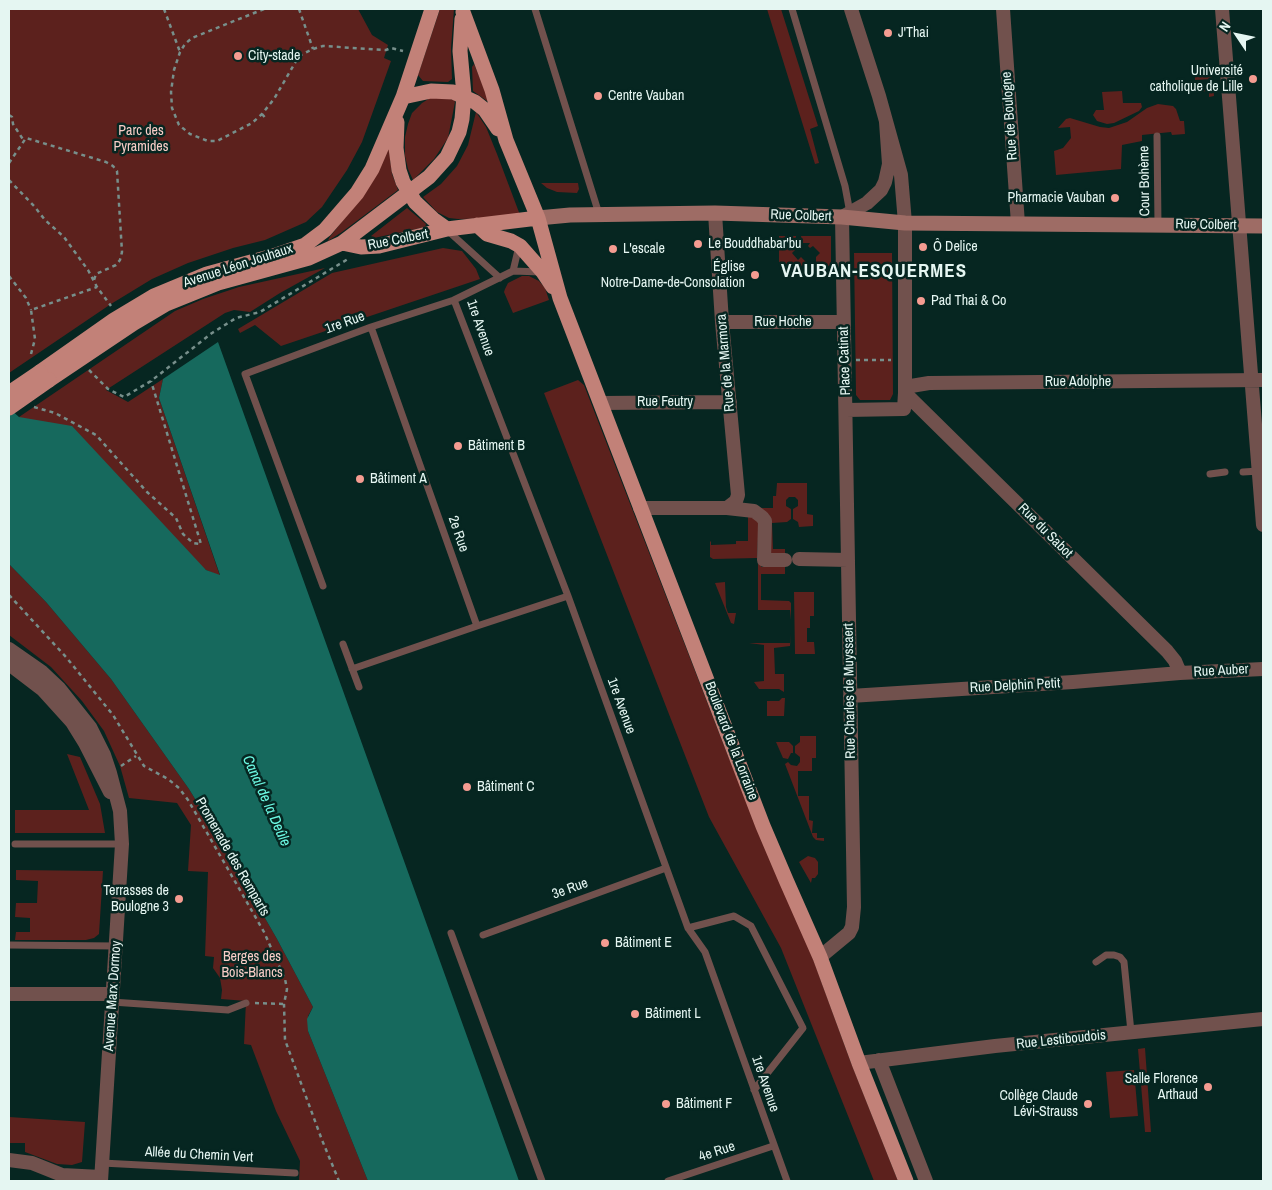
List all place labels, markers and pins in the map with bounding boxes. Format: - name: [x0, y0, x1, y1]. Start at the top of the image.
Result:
- place label: J'Thai: [898, 25, 929, 41]
- marker: J'Thai: [882, 27, 894, 39]
- place label: City-stade: [248, 48, 300, 64]
- marker: City-stade: [232, 50, 244, 62]
- place label: Université catholique de Lille: [1150, 63, 1243, 95]
- marker: Université catholique de Lille: [1247, 73, 1259, 85]
- place label: Centre Vauban: [608, 88, 684, 104]
- marker: Centre Vauban: [592, 90, 604, 102]
- place label: Pharmacie Vauban: [1008, 190, 1105, 206]
- marker: Pharmacie Vauban: [1109, 192, 1121, 204]
- place label: Le Bouddhabar'bu: [708, 236, 801, 252]
- marker: Le Bouddhabar'bu: [692, 238, 704, 250]
- place label: Ô Delice: [933, 239, 978, 255]
- place label: L'escale: [623, 241, 665, 257]
- marker: Ô Delice: [917, 241, 929, 253]
- marker: L'escale: [607, 243, 619, 255]
- place label: Église Notre-Dame-de-Consolation: [601, 259, 745, 292]
- marker: Église Notre-Dame-de-Consolation: [749, 269, 761, 281]
- place label: Pad Thai & Co: [931, 293, 1006, 309]
- marker: Pad Thai & Co: [915, 295, 927, 307]
- place label: Bâtiment B: [468, 438, 525, 454]
- marker: Bâtiment B: [452, 440, 464, 452]
- place label: Bâtiment A: [370, 471, 427, 487]
- marker: Bâtiment A: [354, 473, 366, 485]
- place label: Bâtiment C: [477, 779, 534, 795]
- marker: Bâtiment C: [461, 781, 473, 793]
- place label: Terrasses de Boulogne 3: [103, 883, 169, 916]
- marker: Terrasses de Boulogne 3: [173, 893, 185, 905]
- place label: Bâtiment E: [615, 935, 672, 951]
- marker: Bâtiment E: [599, 937, 611, 949]
- place label: Bâtiment L: [645, 1006, 701, 1022]
- marker: Bâtiment L: [629, 1008, 641, 1020]
- place label: Salle Florence Arthaud: [1125, 1071, 1198, 1104]
- marker: Salle Florence Arthaud: [1202, 1081, 1214, 1093]
- place label: Collège Claude Lévi-Strauss: [1000, 1088, 1078, 1120]
- place label: Bâtiment F: [676, 1096, 732, 1112]
- marker: Bâtiment F: [660, 1098, 672, 1110]
- marker: Collège Claude Lévi-Strauss: [1082, 1098, 1094, 1110]

